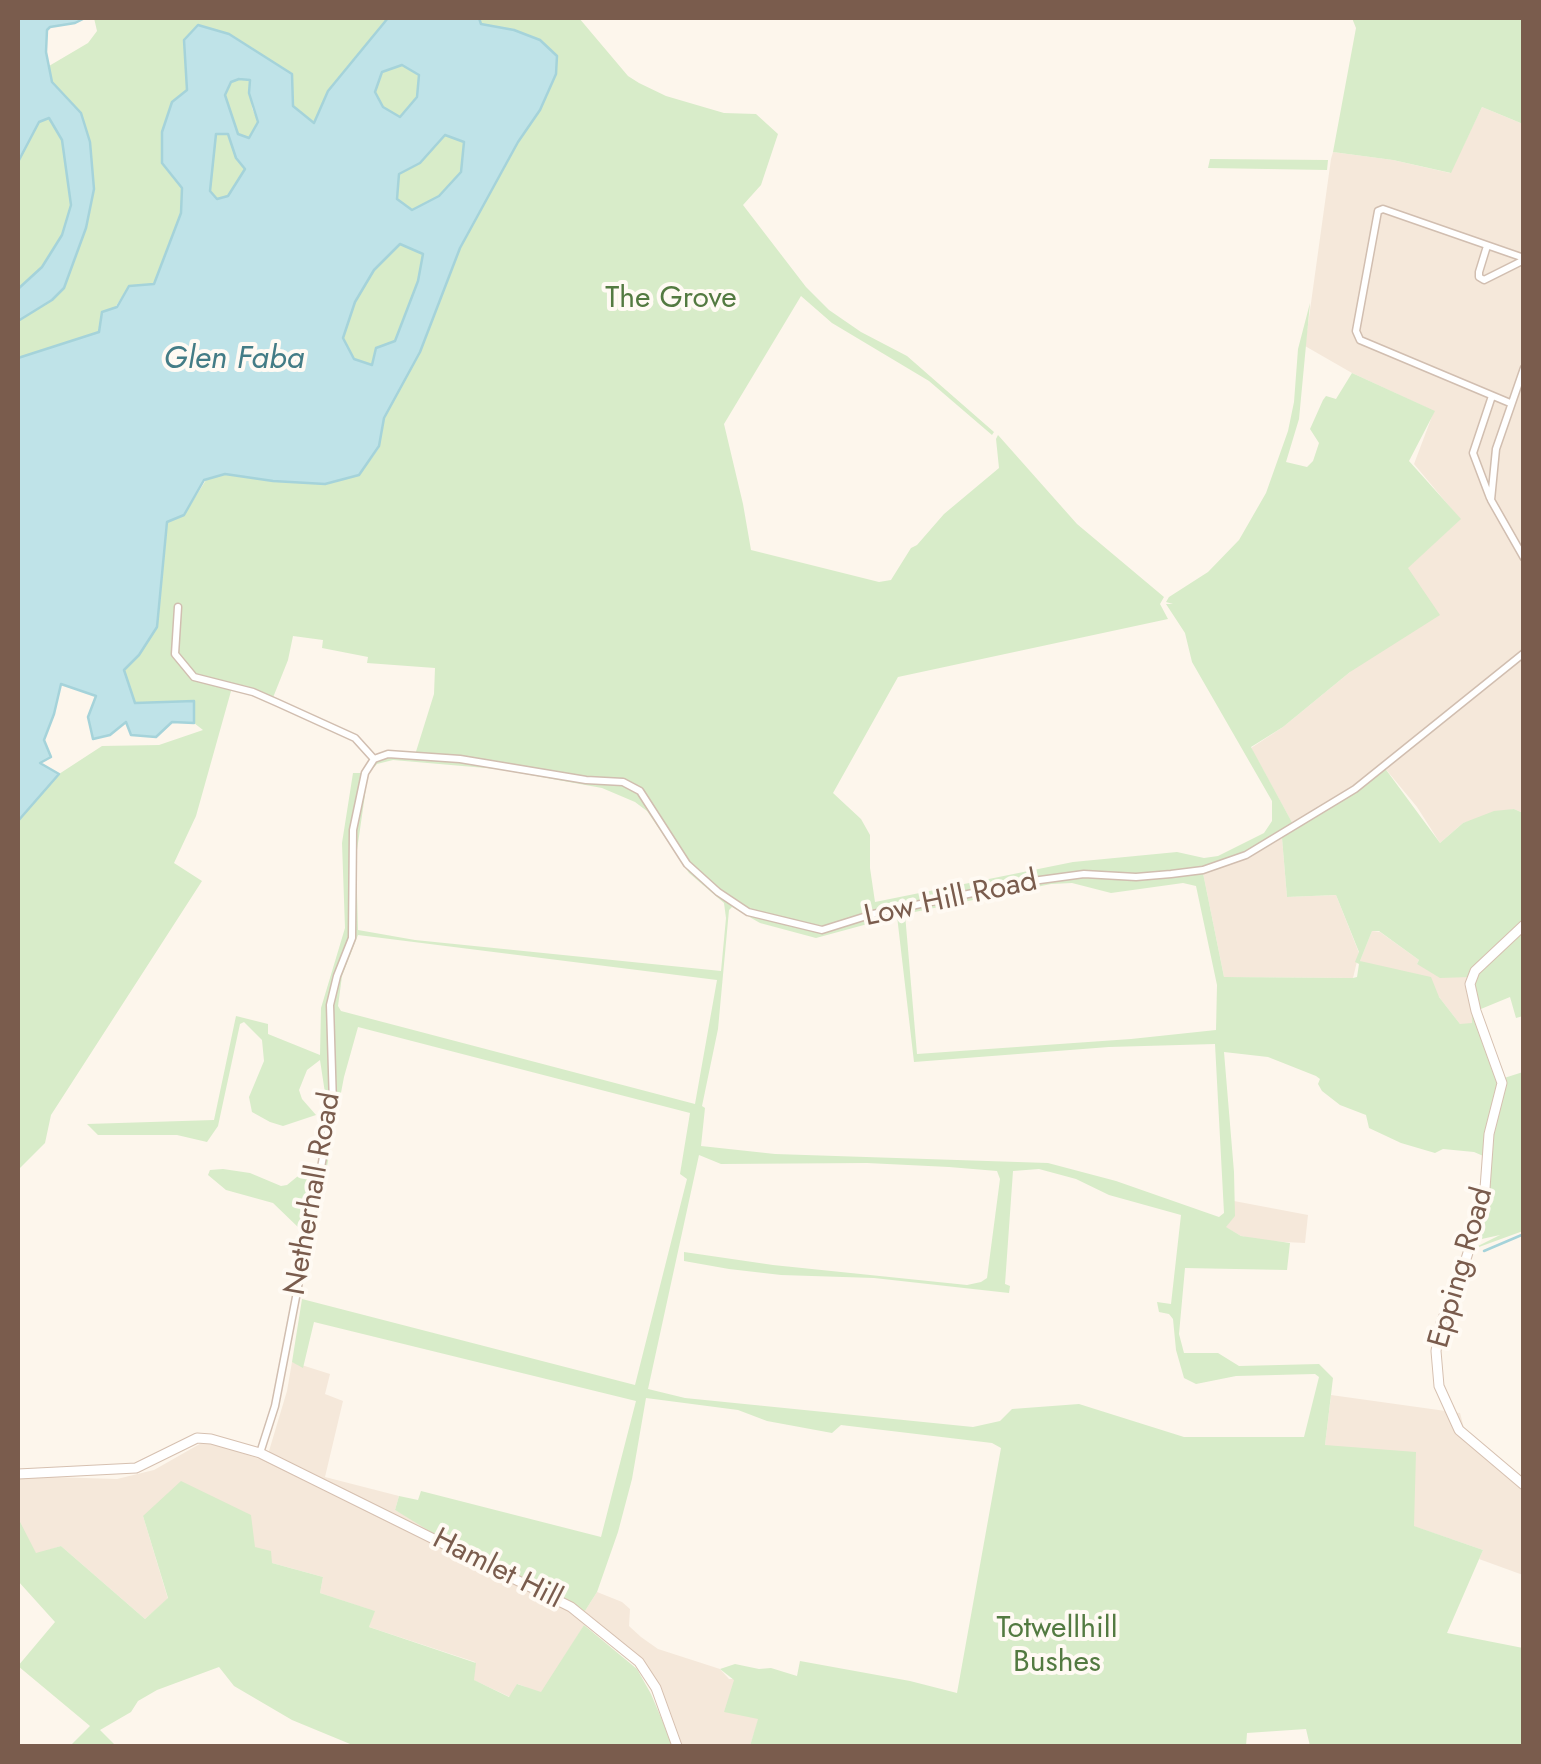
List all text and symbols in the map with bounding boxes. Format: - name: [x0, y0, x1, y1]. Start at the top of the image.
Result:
- park label: The Grove: [605, 282, 737, 318]
- water label: Glen Faba: [164, 341, 304, 379]
- street label: Low Hill Road: [861, 864, 1041, 936]
- street label: Netherhall Road: [278, 1090, 350, 1298]
- street label: Epping Road: [1422, 1184, 1502, 1352]
- street label: Hamlet Hill: [426, 1522, 568, 1618]
- park label: Totwellhill Bushes: [996, 1612, 1118, 1682]

